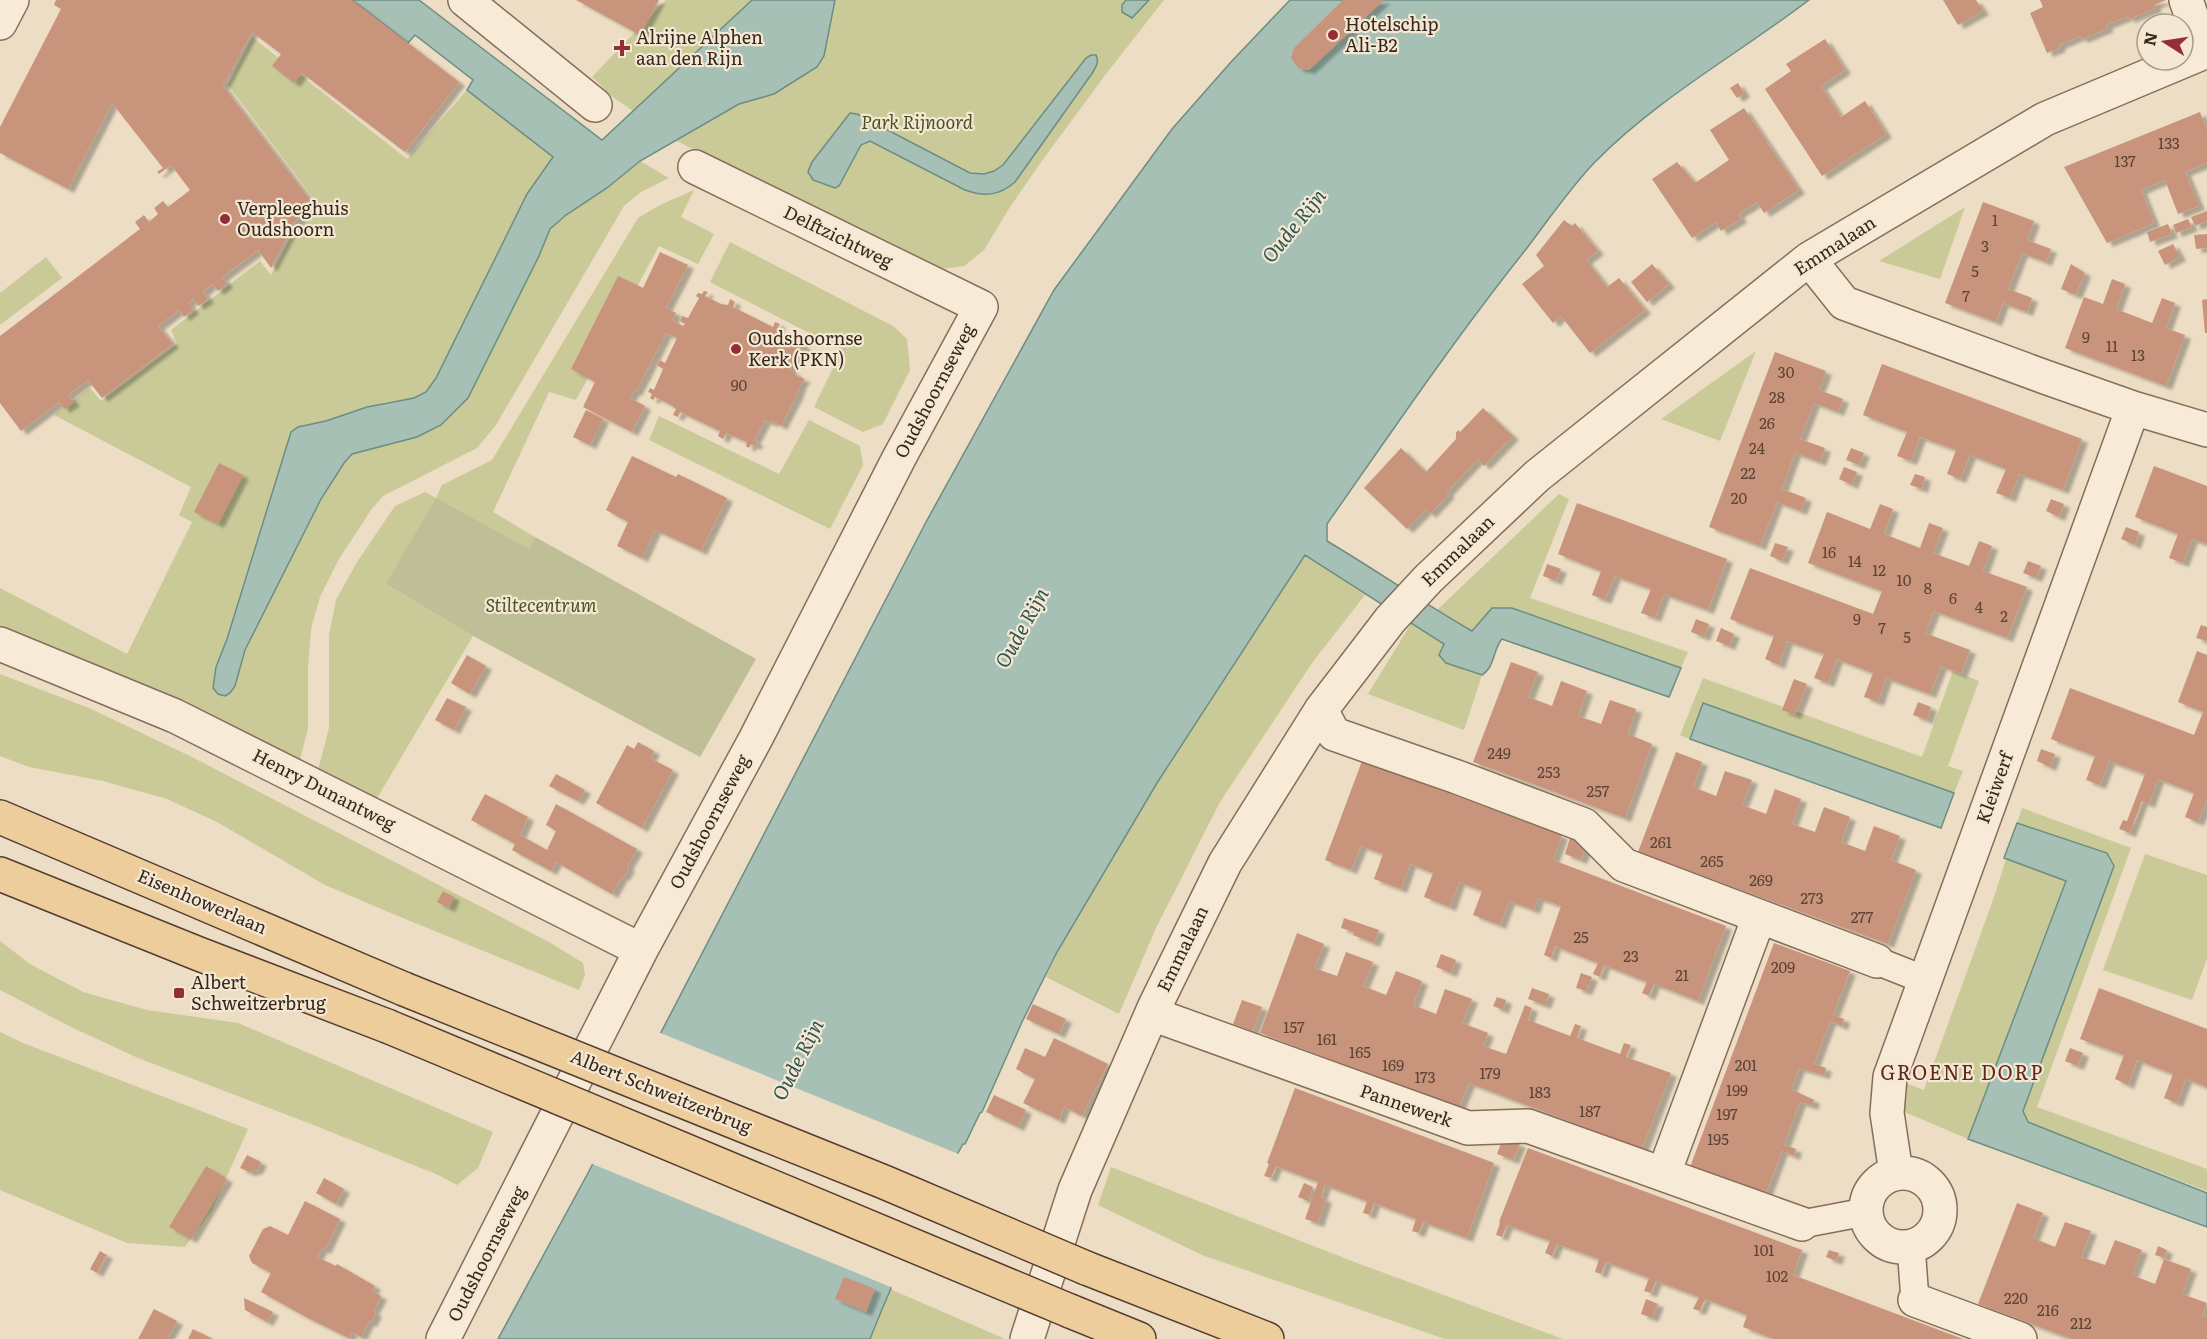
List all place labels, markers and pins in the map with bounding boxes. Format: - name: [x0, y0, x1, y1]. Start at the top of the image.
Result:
- place label: Hotelschip Ali-B2: [1345, 10, 1439, 58]
- place label: Alrijne Alphen aan den Rijn: [636, 23, 763, 71]
- marker: Hotelschip Ali-B2: [1326, 28, 1340, 42]
- marker: Alrijne Alphen aan den Rijn: [613, 39, 631, 57]
- place label: Verpleeghuis Oudshoorn: [237, 194, 348, 242]
- marker: Verpleeghuis Oudshoorn: [218, 212, 232, 226]
- place label: Oudshoornse Kerk (PKN): [748, 324, 863, 372]
- marker: Oudshoornse Kerk (PKN): [729, 342, 743, 356]
- place label: Albert Schweitzerbrug: [191, 968, 327, 1016]
- marker: Albert Schweitzerbrug: [172, 986, 186, 1000]

